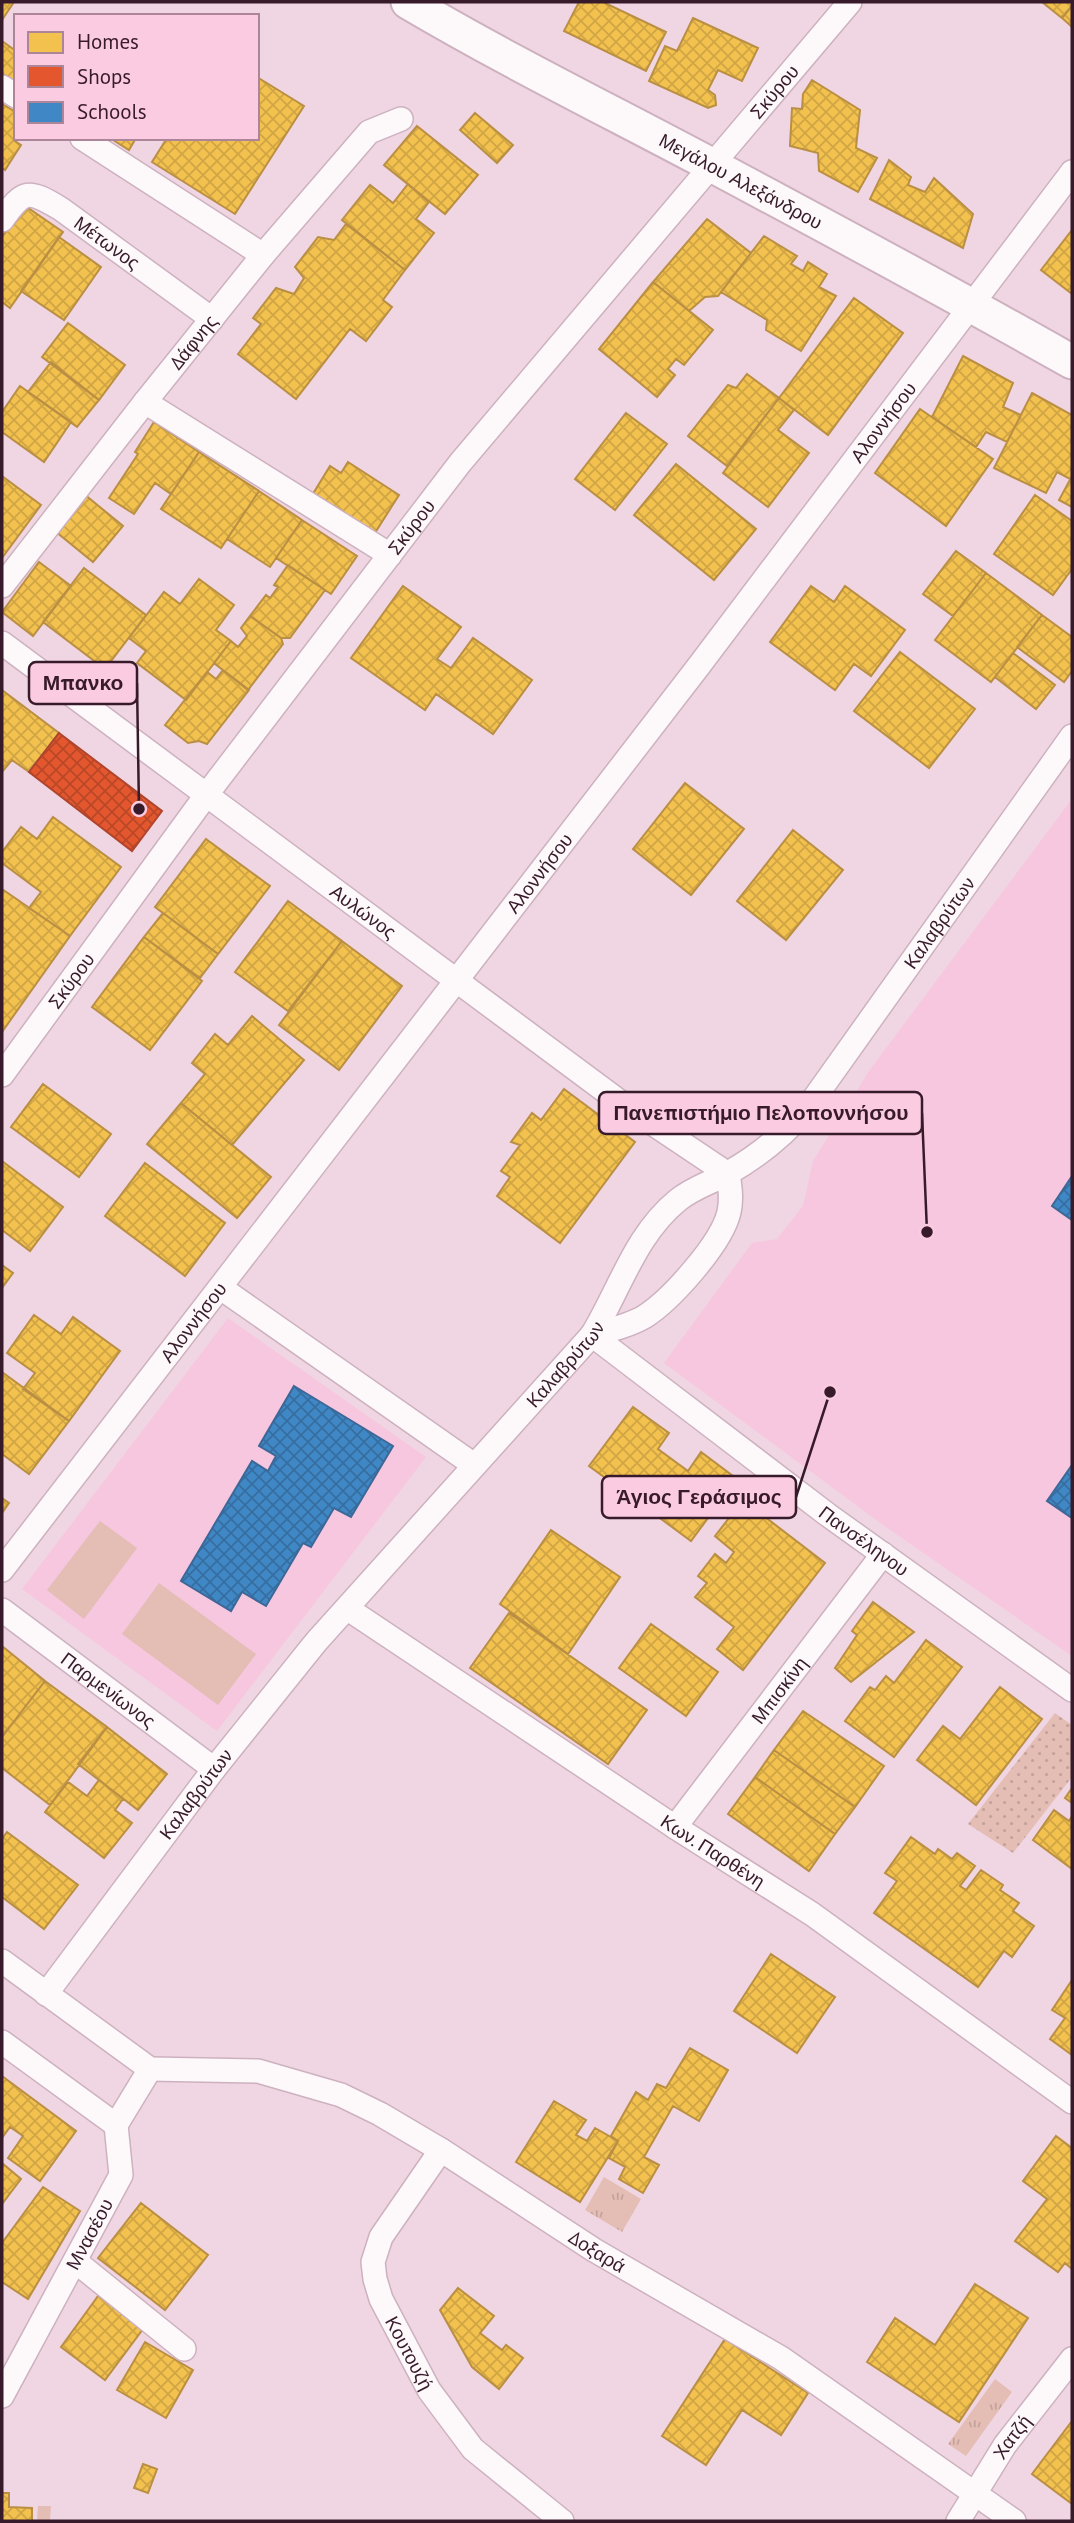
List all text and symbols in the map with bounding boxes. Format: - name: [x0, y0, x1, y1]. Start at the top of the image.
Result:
- legend: [14, 14, 259, 140]
- text: Homes: [77, 28, 139, 55]
- street label: Σκύρου: [745, 60, 804, 124]
- text: Shops: [77, 63, 131, 90]
- text: Schools: [77, 98, 147, 125]
- street label: Μεγάλου Αλεξάνδρου: [655, 128, 827, 234]
- street label: Μέτωνος: [69, 211, 145, 275]
- street label: Δάφνης: [164, 310, 222, 374]
- street label: Αλοννήσου: [845, 377, 921, 467]
- street label: Σκύρου: [382, 494, 440, 559]
- callout: Μπανκο: [29, 662, 137, 704]
- text: Μπανκο: [43, 669, 123, 696]
- street label: Αλοννήσου: [501, 828, 578, 918]
- street label: Καλαβρύτων: [898, 872, 980, 974]
- street label: Αυλώνος: [325, 879, 401, 944]
- street label: Σκύρου: [43, 948, 99, 1013]
- callout: Πανεπιστήμιο Πελοποννήσου: [599, 1092, 922, 1134]
- text: Πανεπιστήμιο Πελοποννήσου: [613, 1099, 909, 1126]
- street label: Αλοννήσου: [155, 1277, 232, 1367]
- street label: Καλαβρύτων: [521, 1317, 610, 1412]
- callout: Άγιος Γεράσιμος: [602, 1476, 796, 1518]
- text: Άγιος Γεράσιμος: [616, 1483, 782, 1510]
- street label: Πανσέληνου: [814, 1500, 914, 1581]
- street label: Παρμενίωνος: [56, 1646, 161, 1733]
- street label: Μπισκίνη: [746, 1652, 812, 1729]
- street label: Καλαβρύτων: [154, 1744, 238, 1844]
- street label: Κων. Παρθένη: [656, 1809, 770, 1893]
- street label: Μνασέου: [60, 2194, 118, 2274]
- street label: Δοξαρά: [564, 2225, 630, 2278]
- street label: Κουτουζή: [380, 2312, 439, 2394]
- street label: Χατζή: [987, 2410, 1036, 2463]

